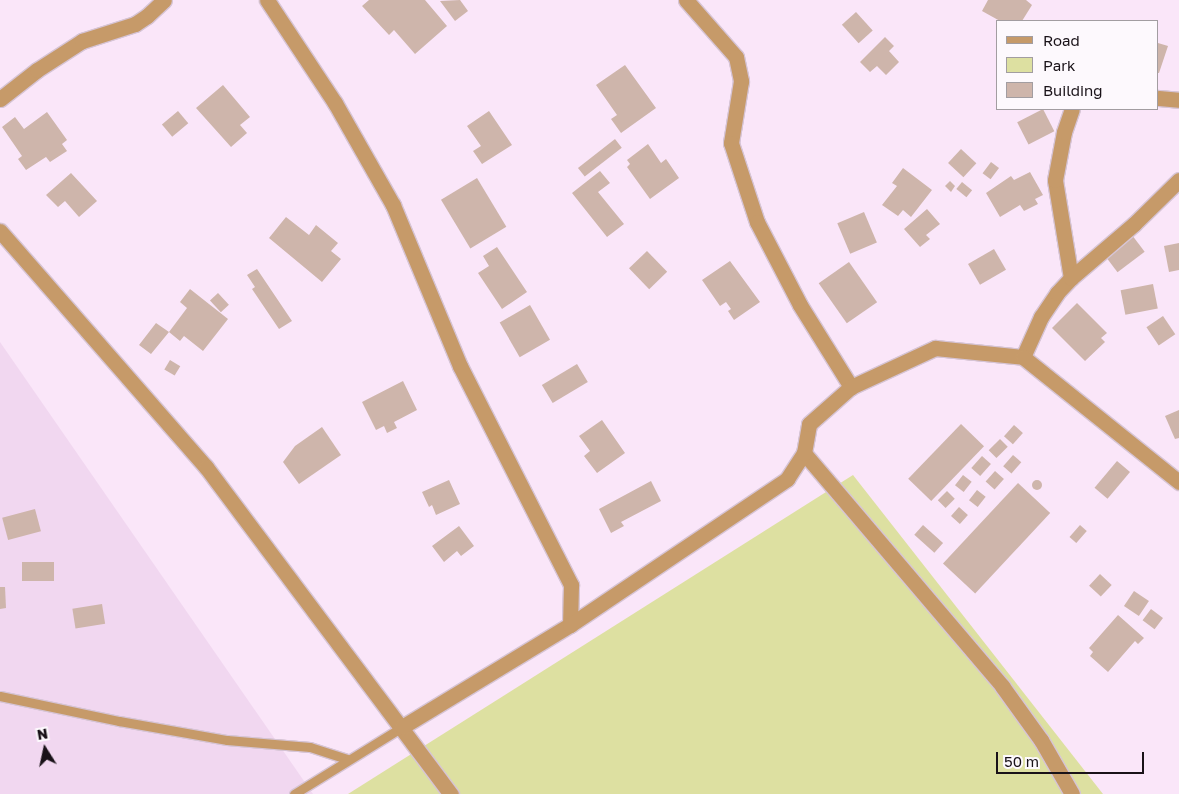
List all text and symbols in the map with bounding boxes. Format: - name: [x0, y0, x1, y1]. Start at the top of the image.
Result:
- legend: [996, 20, 1159, 110]
- text: Road: [1043, 31, 1080, 49]
- text: Park: [1043, 56, 1075, 74]
- text: Building: [1043, 81, 1103, 99]
- north arrow: [20, 724, 70, 774]
- text: N: [36, 724, 49, 743]
- scale bar: [999, 742, 1146, 774]
- text: 50 m: [1004, 752, 1039, 770]

